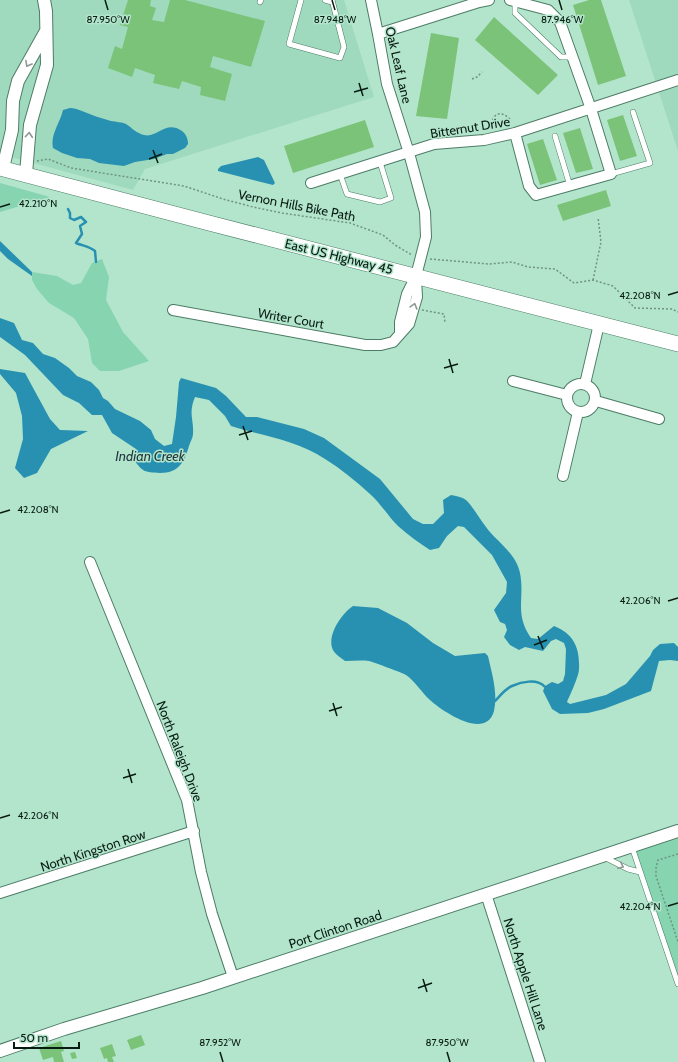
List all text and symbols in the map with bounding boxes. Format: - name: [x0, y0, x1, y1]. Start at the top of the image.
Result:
- text: 87.950°W: [86, 13, 130, 26]
- text: 87.948°W: [314, 13, 357, 26]
- text: 87.946°W: [541, 13, 584, 26]
- street label: Oak Leaf Lane: [382, 25, 416, 105]
- one-way arrow: [25, 60, 32, 67]
- street label: Bitternut Drive: [429, 113, 511, 141]
- one-way arrow: [24, 132, 33, 138]
- street label: Vernon Hills Bike Path: [237, 186, 357, 224]
- text: 42.210°N: [19, 197, 57, 210]
- street label: East US Highway 45: [283, 235, 395, 277]
- text: 42.208°N: [619, 289, 661, 302]
- one-way arrow: [409, 303, 418, 310]
- street label: Writer Court: [257, 304, 326, 332]
- water label: Indian Creek: [115, 447, 186, 465]
- text: 42.208°N: [17, 503, 59, 516]
- text: 42.206°N: [620, 594, 660, 607]
- street label: North Raleigh Drive: [153, 698, 207, 804]
- text: 42.206°N: [18, 809, 58, 822]
- street label: North Kingston Row: [38, 825, 148, 875]
- one-way arrow: [617, 861, 624, 869]
- text: 42.204°N: [620, 900, 660, 913]
- street label: Port Clinton Road: [287, 906, 383, 952]
- street label: North Apple Hill Lane: [500, 916, 552, 1033]
- scale bar: [14, 1024, 79, 1050]
- text: 50 m: [20, 1030, 48, 1045]
- text: 87.952°W: [199, 1036, 241, 1049]
- text: 87.950°W: [425, 1036, 469, 1049]

